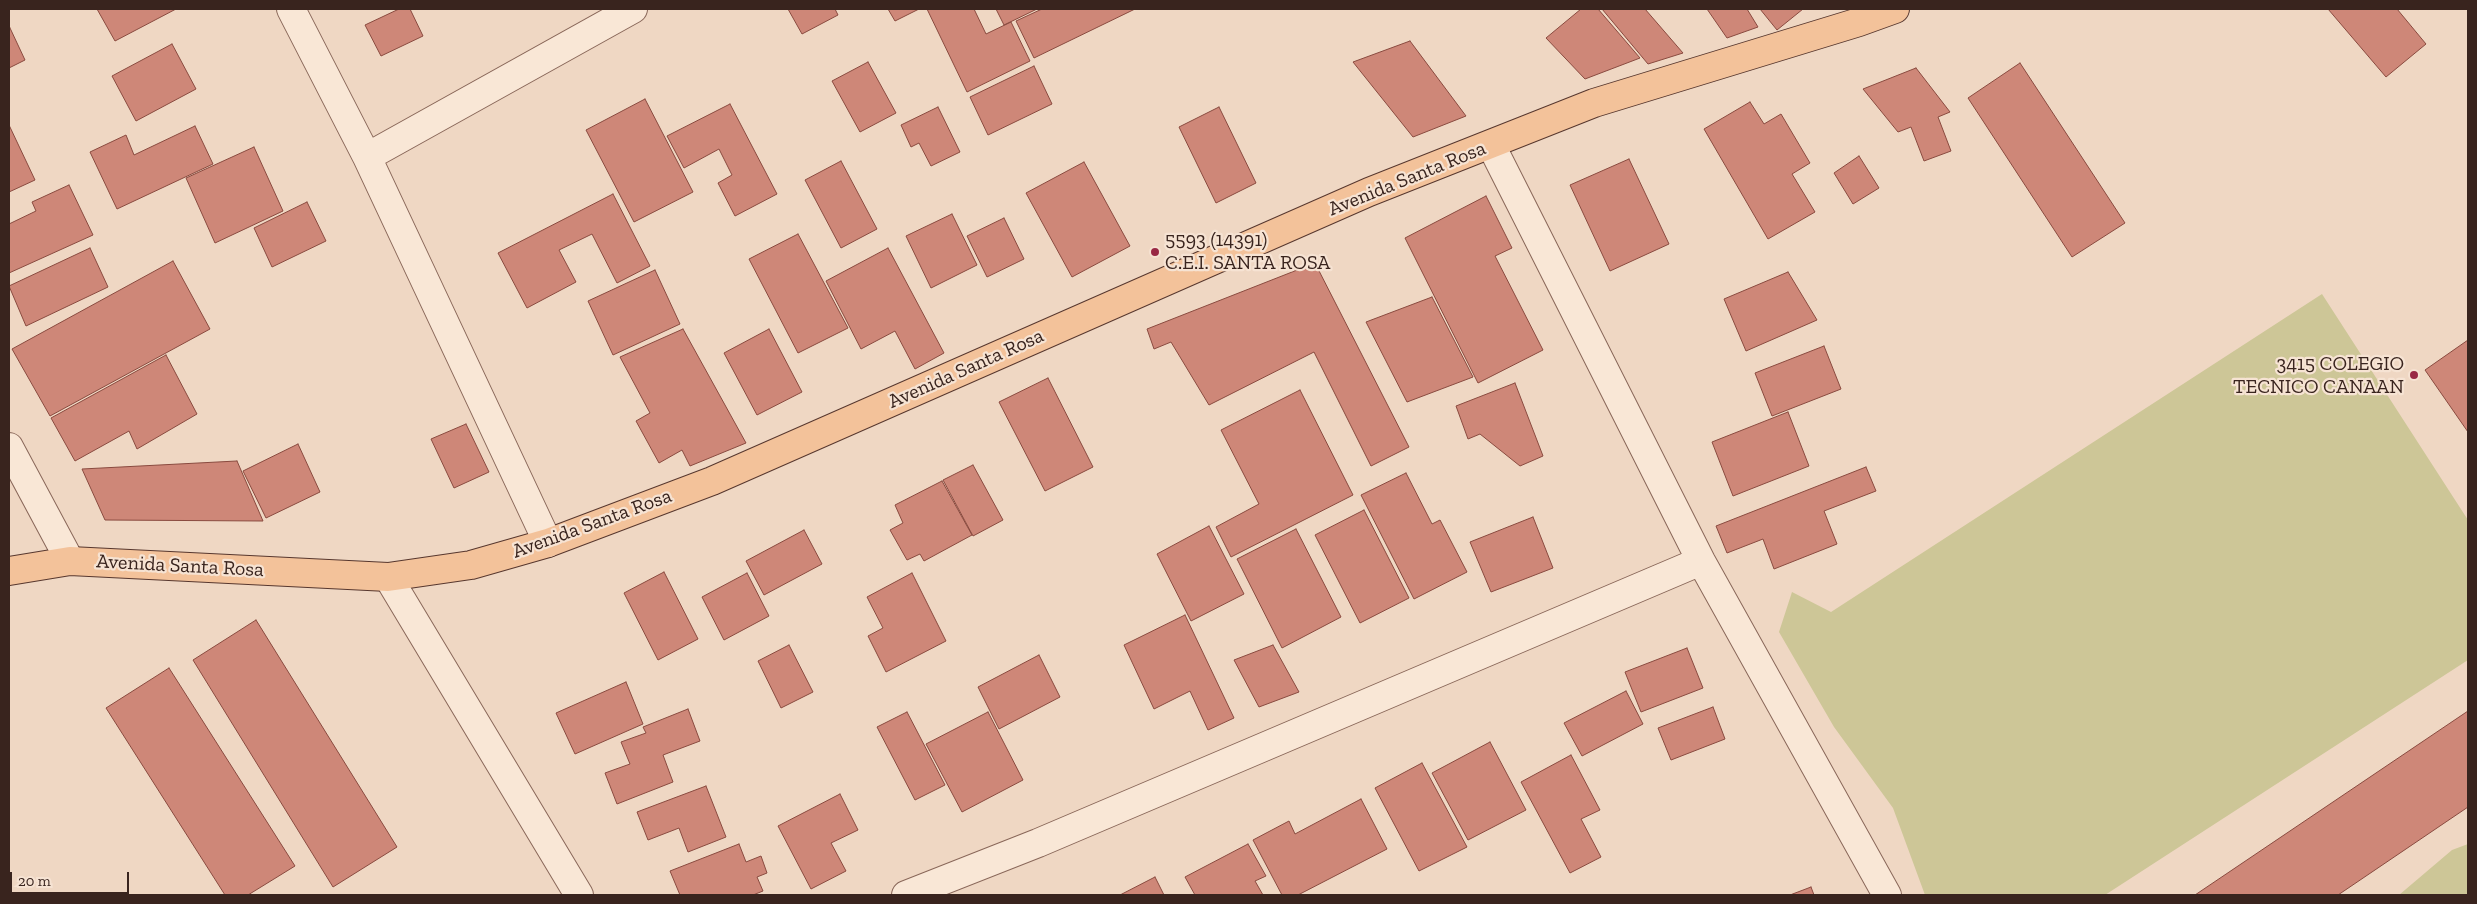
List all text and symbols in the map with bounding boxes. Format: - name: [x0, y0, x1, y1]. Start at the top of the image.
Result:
- street label: Avenida Santa Rosa: [1325, 136, 1489, 222]
- place label: 5593 (14391) C.E.I. SANTA ROSA: [1165, 228, 1330, 275]
- marker: 5593 (14391) C.E.I. SANTA ROSA: [1149, 246, 1161, 258]
- street label: Avenida Santa Rosa: [885, 324, 1047, 414]
- place label: 3415 COLEGIO TECNICO CANAAN: [2233, 352, 2404, 399]
- marker: 3415 COLEGIO TECNICO CANAAN: [2408, 369, 2420, 381]
- street label: Avenida Santa Rosa: [509, 484, 675, 564]
- street label: Avenida Santa Rosa: [96, 550, 264, 582]
- scale bar: [12, 862, 131, 894]
- text: 20 m: [18, 872, 51, 890]

